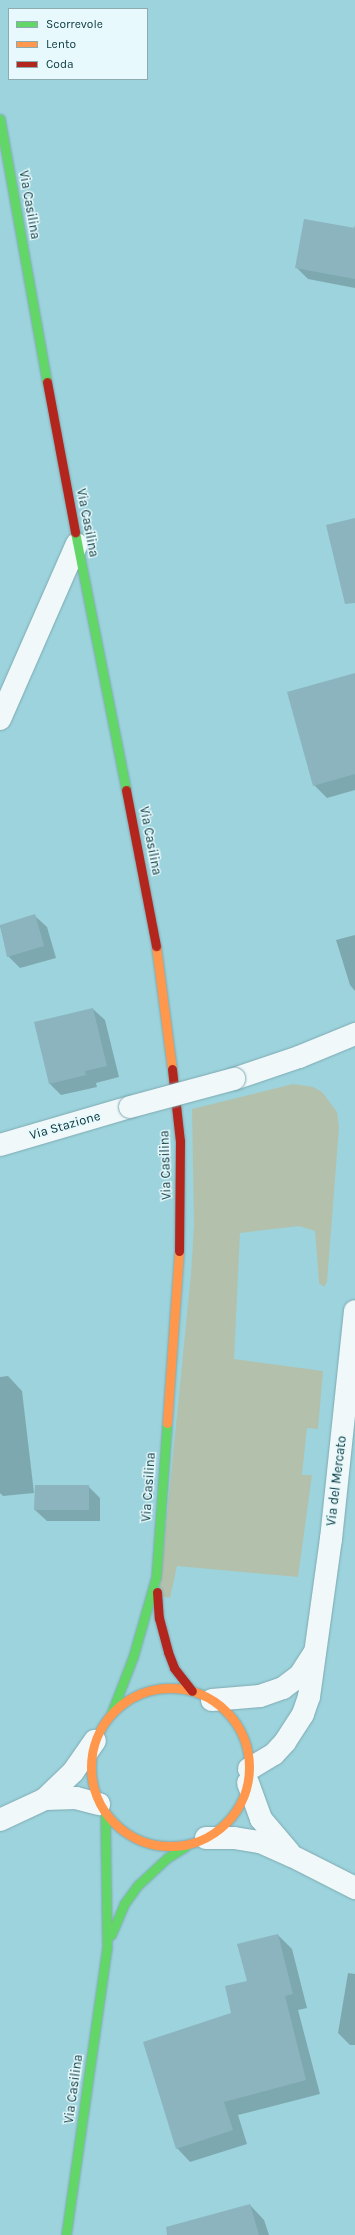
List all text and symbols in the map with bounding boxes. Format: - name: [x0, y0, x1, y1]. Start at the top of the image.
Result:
- legend: [8, 8, 148, 80]
- text: Scorrevole: [46, 17, 103, 31]
- text: Lento: [46, 37, 76, 51]
- text: Coda: [46, 57, 74, 71]
- street label: Via Casilina: [15, 169, 43, 241]
- street label: Via Casilina: [73, 487, 101, 559]
- street label: Via Casilina: [136, 805, 164, 877]
- street label: Via Stazione: [28, 1108, 102, 1144]
- street label: Via Casilina: [157, 1130, 175, 1200]
- street label: Via del Mercato: [324, 1435, 350, 1527]
- street label: Via Casilina: [139, 1452, 159, 1522]
- street label: Via Casilina: [61, 2053, 87, 2125]

